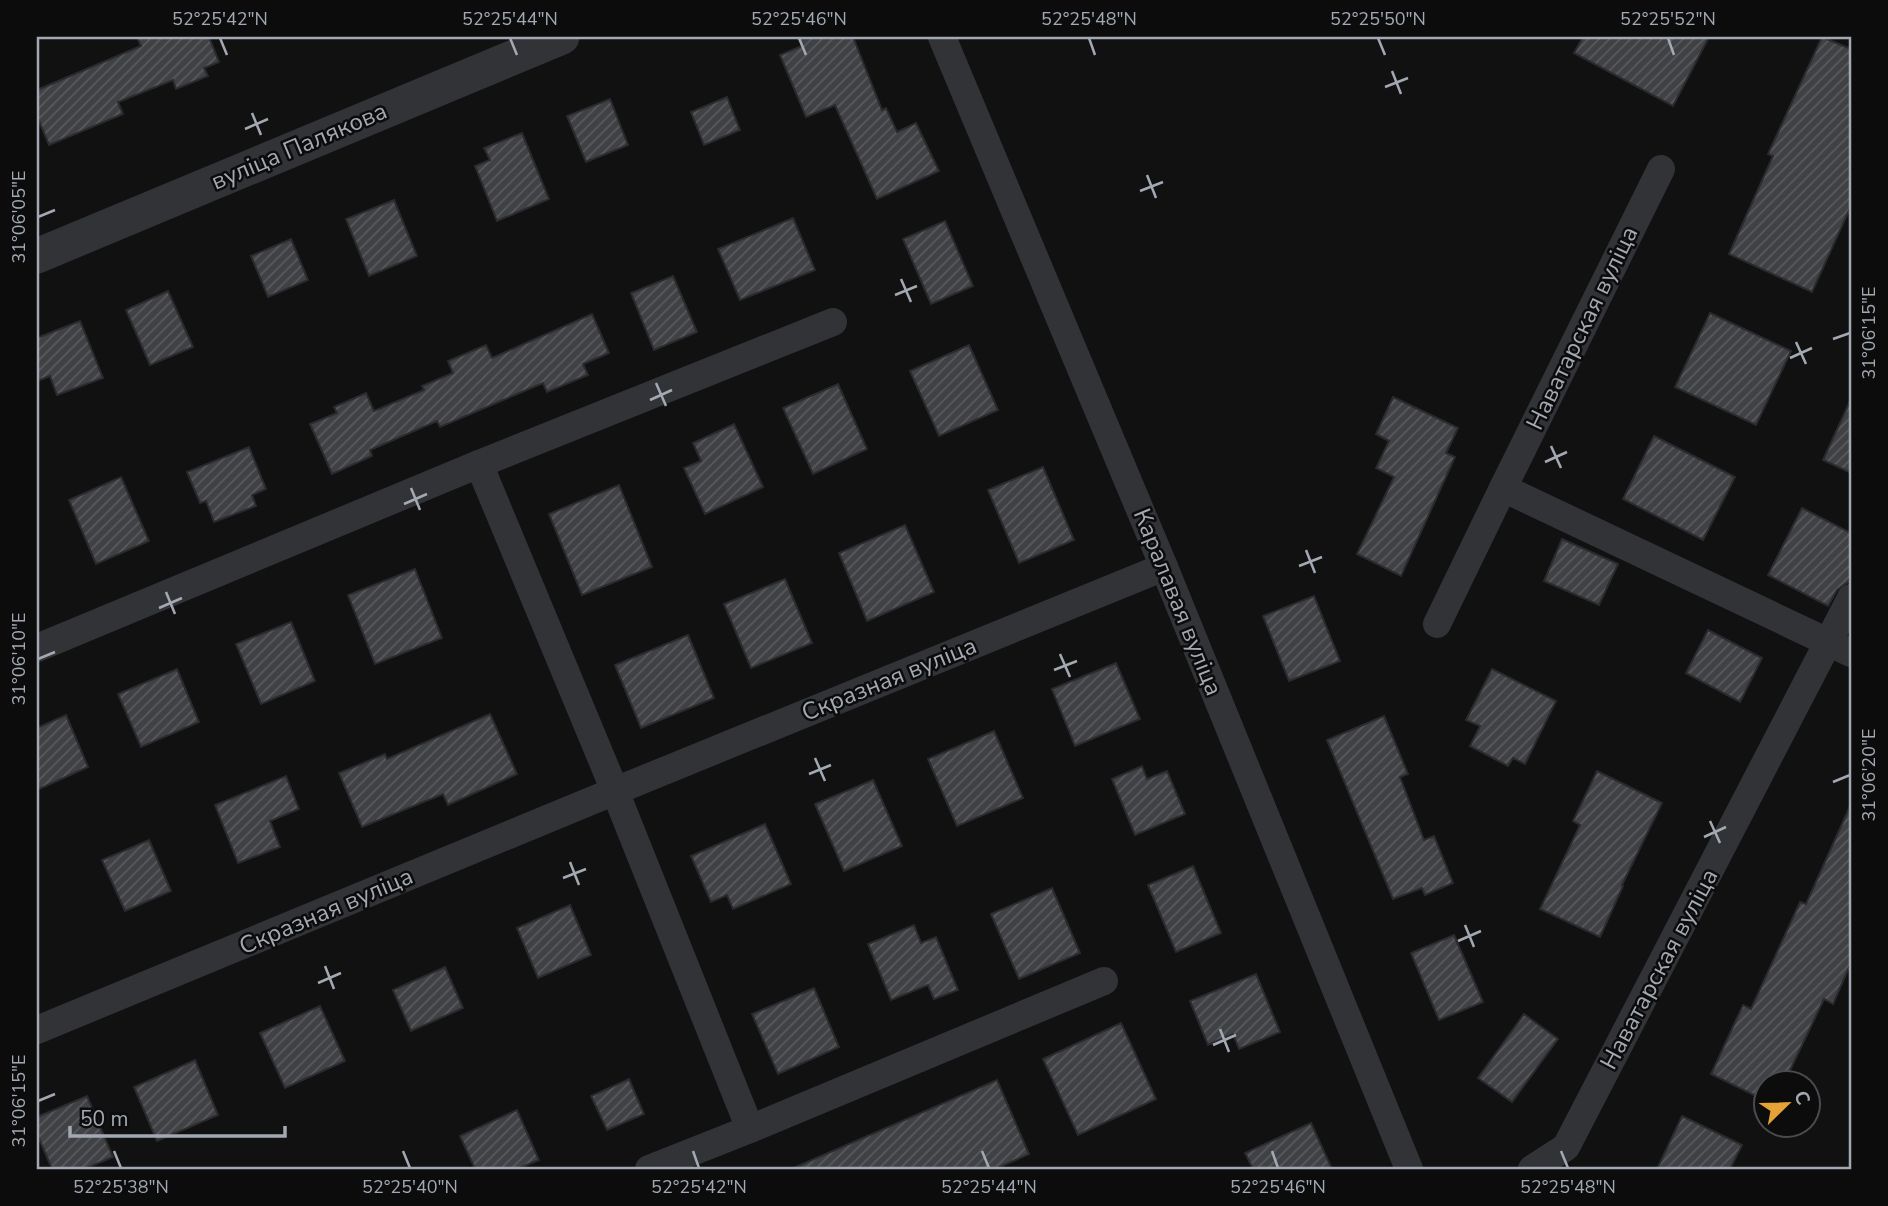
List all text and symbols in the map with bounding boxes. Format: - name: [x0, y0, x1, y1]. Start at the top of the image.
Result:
- text: 52°25'42"N: [172, 7, 268, 31]
- text: 52°25'44"N: [462, 7, 558, 31]
- text: 52°25'46"N: [751, 7, 847, 31]
- text: 52°25'48"N: [1041, 7, 1137, 31]
- text: 52°25'50"N: [1330, 7, 1426, 31]
- text: 52°25'52"N: [1620, 7, 1716, 31]
- street label: вуліца Палякова: [206, 95, 392, 197]
- text: 31°06'05"E: [7, 171, 31, 264]
- street label: Наватарская вуліца: [1519, 221, 1645, 435]
- text: 31°06'15"E: [1857, 287, 1881, 380]
- street label: Каралавая вуліца: [1126, 504, 1230, 700]
- text: 31°06'10"E: [7, 613, 31, 706]
- street label: Скразная вуліца: [797, 629, 981, 729]
- text: 31°06'20"E: [1857, 729, 1881, 822]
- street label: Скразная вуліца: [234, 860, 418, 962]
- street label: Наватарская вуліца: [1593, 863, 1725, 1075]
- text: 31°06'15"E: [7, 1055, 31, 1148]
- north arrow: [1752, 1070, 1822, 1140]
- text: С: [1787, 1087, 1816, 1109]
- scale bar: [70, 1094, 285, 1138]
- text: 50 m: [80, 1105, 129, 1133]
- text: 52°25'38"N: [73, 1175, 169, 1199]
- text: 52°25'40"N: [362, 1175, 458, 1199]
- text: 52°25'42"N: [651, 1175, 747, 1199]
- text: 52°25'44"N: [941, 1175, 1037, 1199]
- text: 52°25'46"N: [1230, 1175, 1326, 1199]
- text: 52°25'48"N: [1520, 1175, 1616, 1199]

